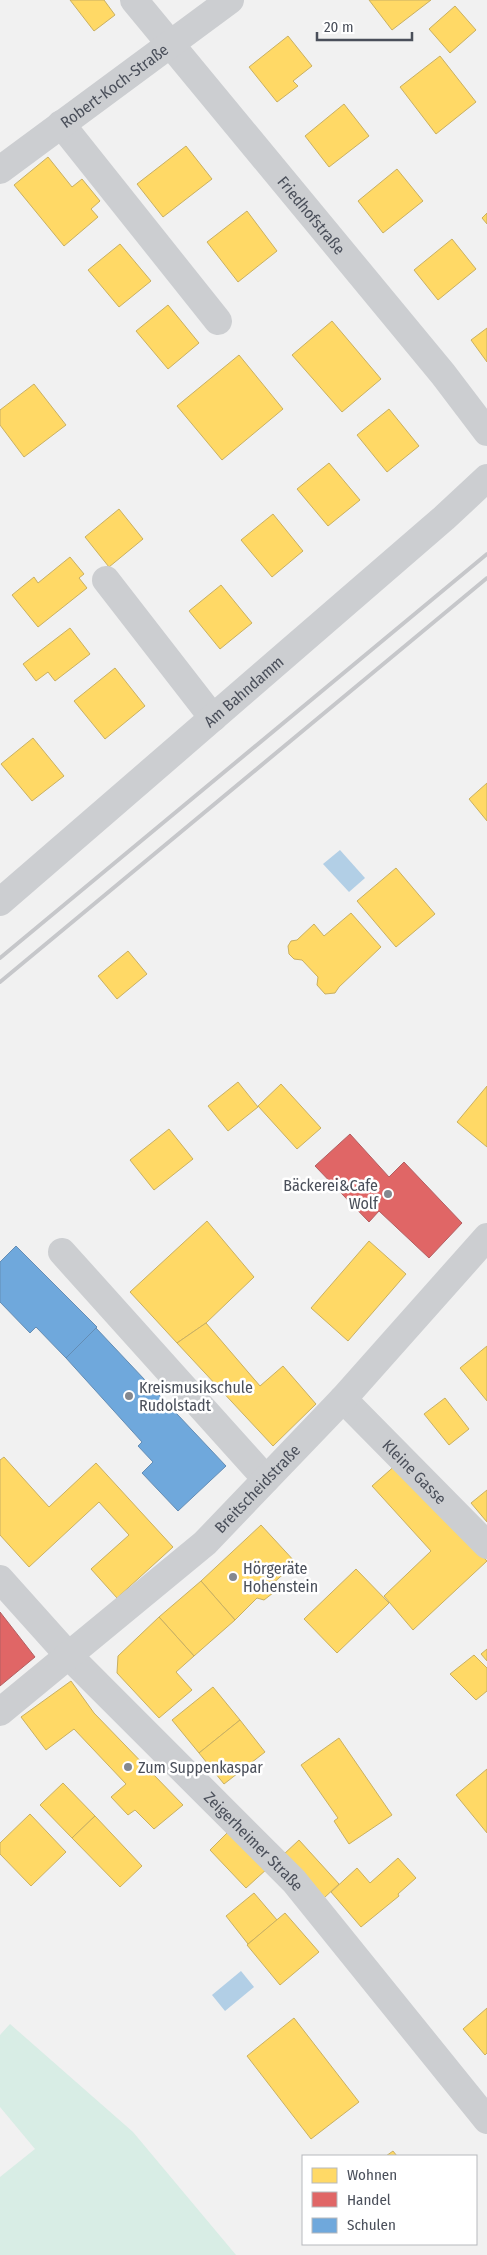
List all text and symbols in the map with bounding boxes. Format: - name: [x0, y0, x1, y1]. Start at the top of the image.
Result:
- scale bar: [317, 10, 412, 42]
- text: 20 m: [324, 18, 354, 36]
- street label: Robert-Koch-Straße: [57, 40, 172, 132]
- street label: Friedhofstraße: [273, 172, 349, 258]
- street label: Am Bahndamm: [200, 652, 288, 731]
- place label: Bäckerei&Cafe Wolf: [283, 1176, 379, 1213]
- marker: Bäckerei&Cafe Wolf: [382, 1188, 394, 1200]
- place label: Kreismusikschule Rudolstadt: [139, 1378, 253, 1415]
- marker: Kreismusikschule Rudolstadt: [123, 1390, 135, 1402]
- street label: Kleine Gasse: [378, 1436, 450, 1508]
- street label: Breitscheidstraße: [211, 1441, 304, 1537]
- place label: Hörgeräte Hohenstein: [243, 1559, 318, 1596]
- marker: Hörgeräte Hohenstein: [227, 1571, 239, 1583]
- place label: Zum Suppenkaspar: [138, 1758, 263, 1777]
- marker: Zum Suppenkaspar: [122, 1761, 134, 1773]
- street label: Zeigerheimer Straße: [200, 1788, 307, 1895]
- legend: [302, 2155, 477, 2245]
- text: Wohnen: [347, 2166, 397, 2184]
- text: Handel: [347, 2191, 391, 2209]
- text: Schulen: [347, 2216, 396, 2234]

